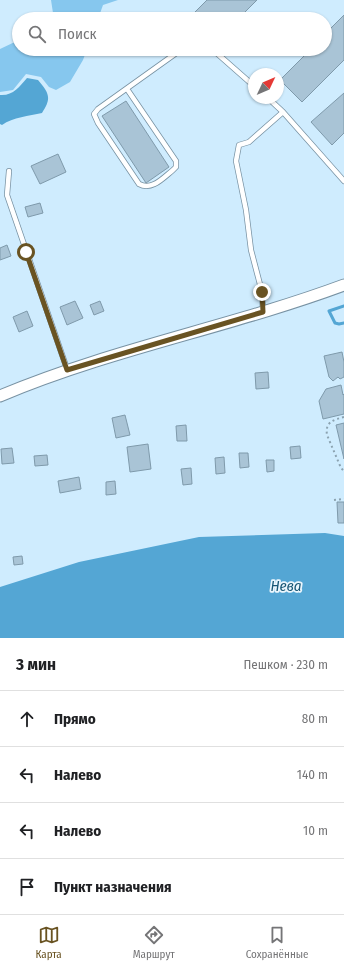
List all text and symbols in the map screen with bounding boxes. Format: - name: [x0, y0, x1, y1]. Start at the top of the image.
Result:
- search box: [12, 12, 332, 56]
- icon: search: [26, 23, 48, 45]
- text: Поиск: [58, 25, 96, 43]
- north arrow: [248, 68, 284, 104]
- route start: [17, 243, 35, 261]
- route end: [253, 283, 271, 301]
- water label: Нева: [270, 577, 302, 595]
- text: 3 мин: [16, 654, 56, 675]
- text: Пешком · 230 m: [243, 657, 328, 672]
- icon: ahead: [16, 708, 38, 730]
- text: Прямо: [54, 710, 96, 728]
- text: 80 m: [302, 711, 328, 726]
- icon: left: [16, 764, 38, 786]
- text: Налево: [54, 766, 101, 784]
- text: 140 m: [297, 767, 328, 782]
- icon: left: [16, 820, 38, 842]
- text: Налево: [54, 822, 101, 840]
- text: 10 m: [303, 823, 328, 838]
- icon: arrive: [16, 876, 38, 898]
- text: Пункт назначения: [54, 878, 172, 896]
- tab: Карта: [35, 924, 62, 961]
- tab: Маршрут: [133, 924, 175, 961]
- tab: Сохранённые: [246, 924, 309, 961]

